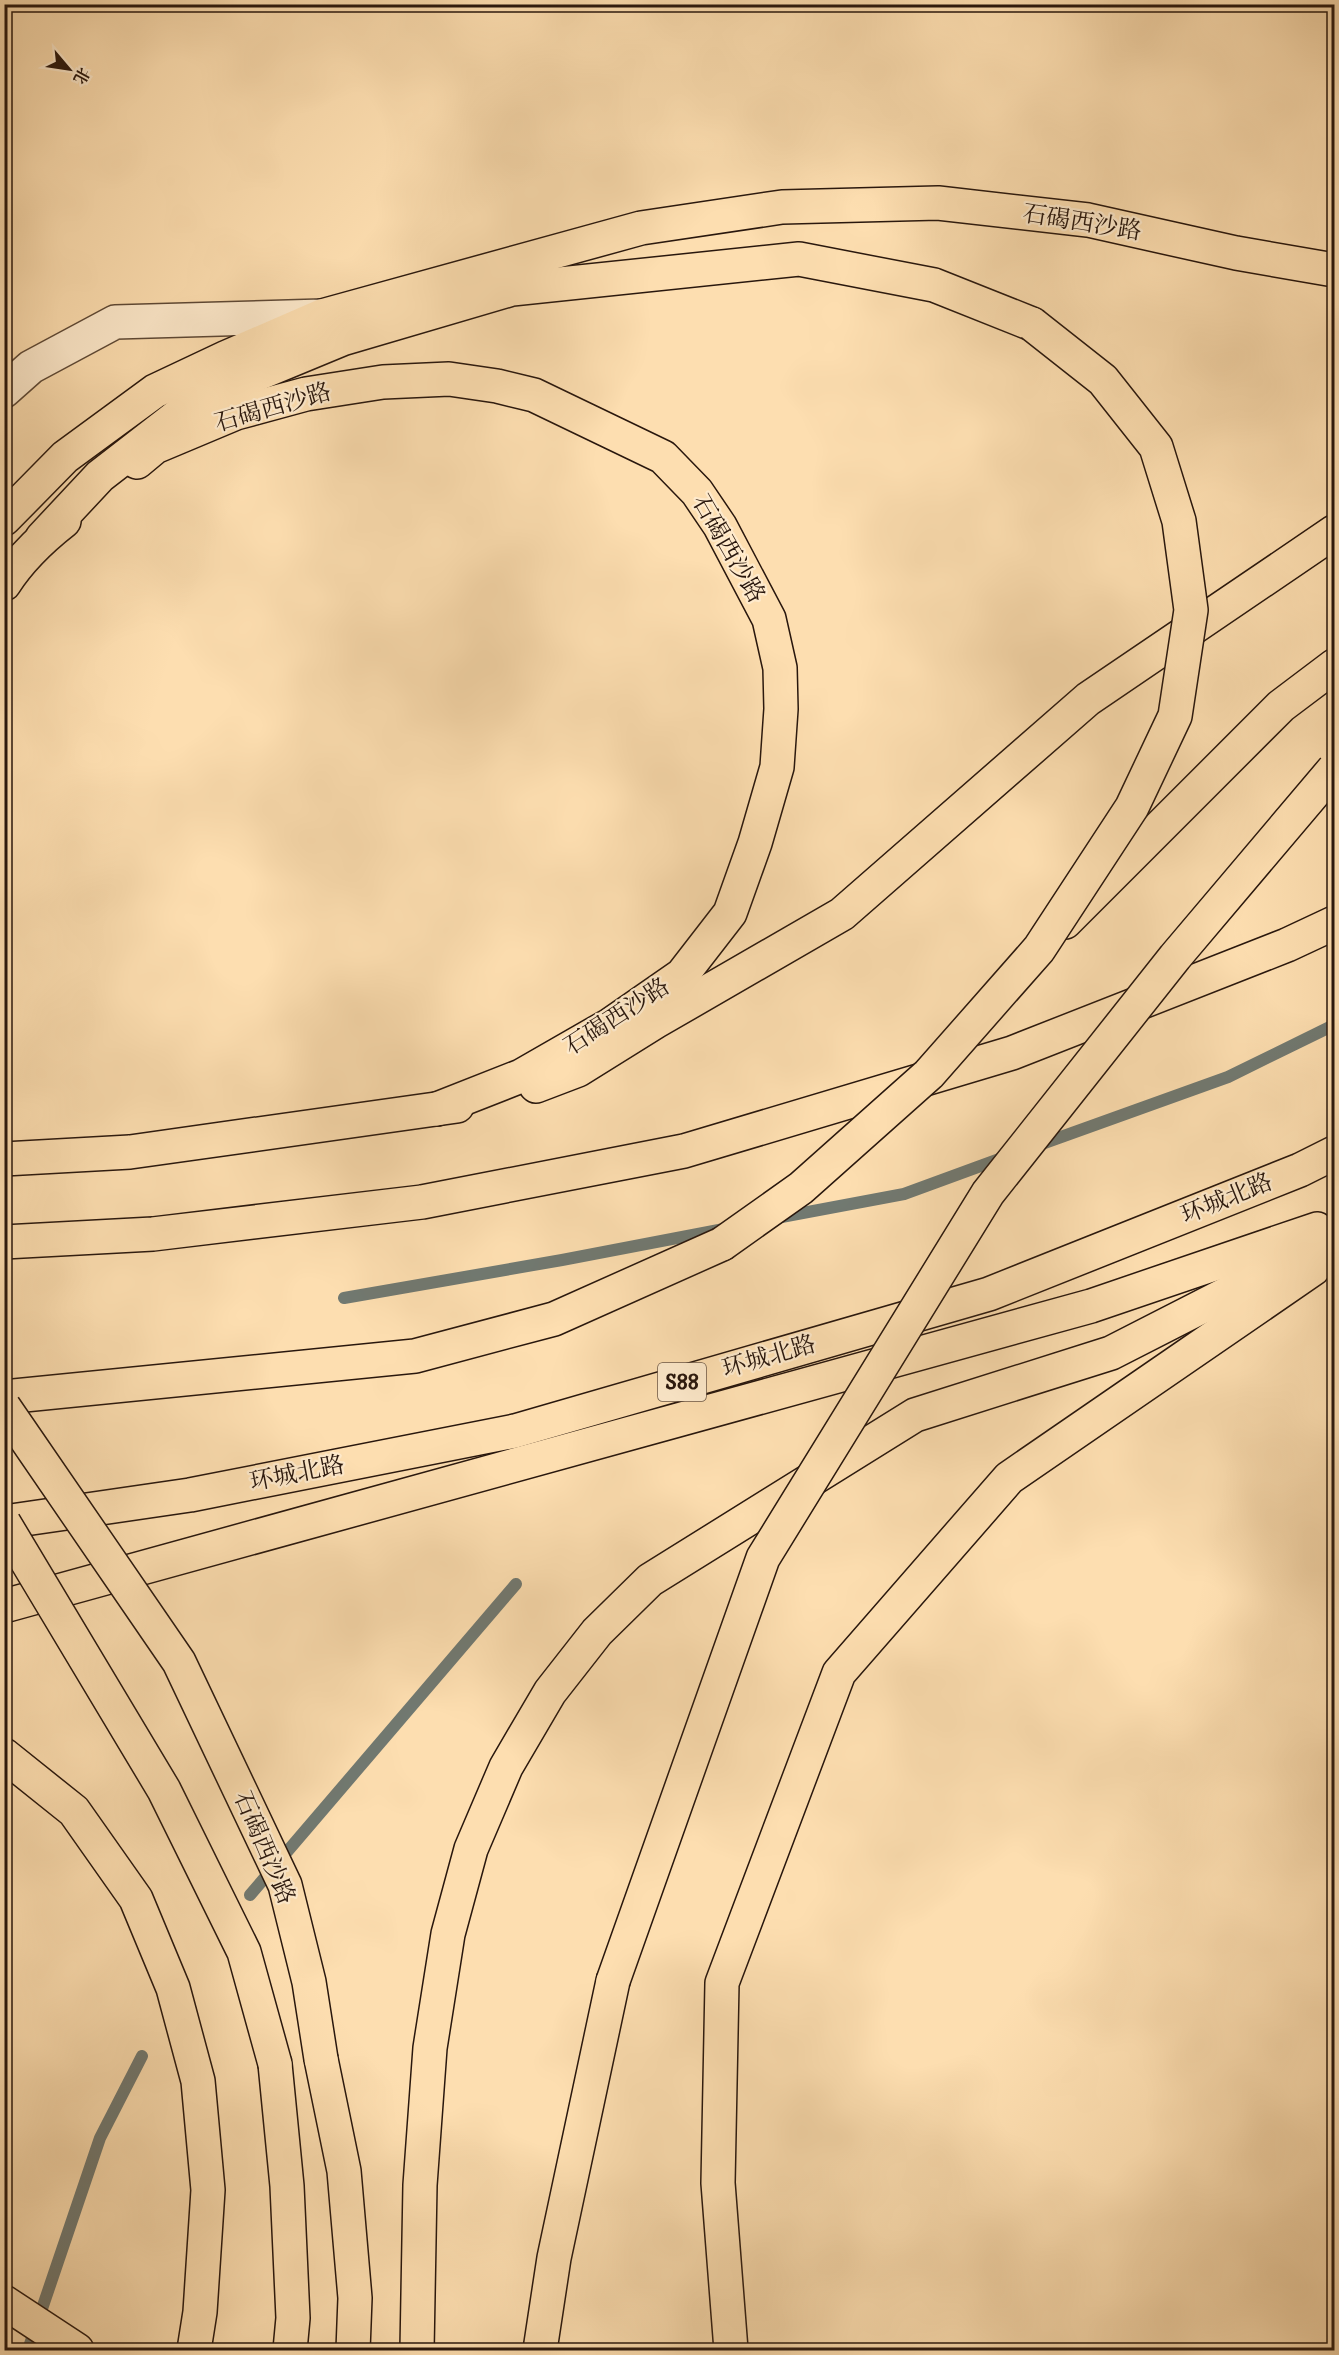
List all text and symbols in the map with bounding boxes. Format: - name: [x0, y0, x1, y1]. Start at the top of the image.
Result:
- north arrow: [39, 39, 99, 99]
- text: 北: [69, 64, 94, 88]
- street label: 石碣西沙路: [1020, 199, 1144, 247]
- street label: 石碣西沙路: [211, 377, 335, 439]
- street label: 石碣西沙路: [685, 490, 771, 608]
- street label: 石碣西沙路: [559, 972, 675, 1062]
- street label: 环城北路: [1177, 1167, 1277, 1231]
- street label: 环城北路: [719, 1329, 819, 1385]
- road number: S88: [658, 1363, 706, 1401]
- street label: 环城北路: [247, 1450, 347, 1498]
- street label: 石碣西沙路: [227, 1787, 301, 1909]

